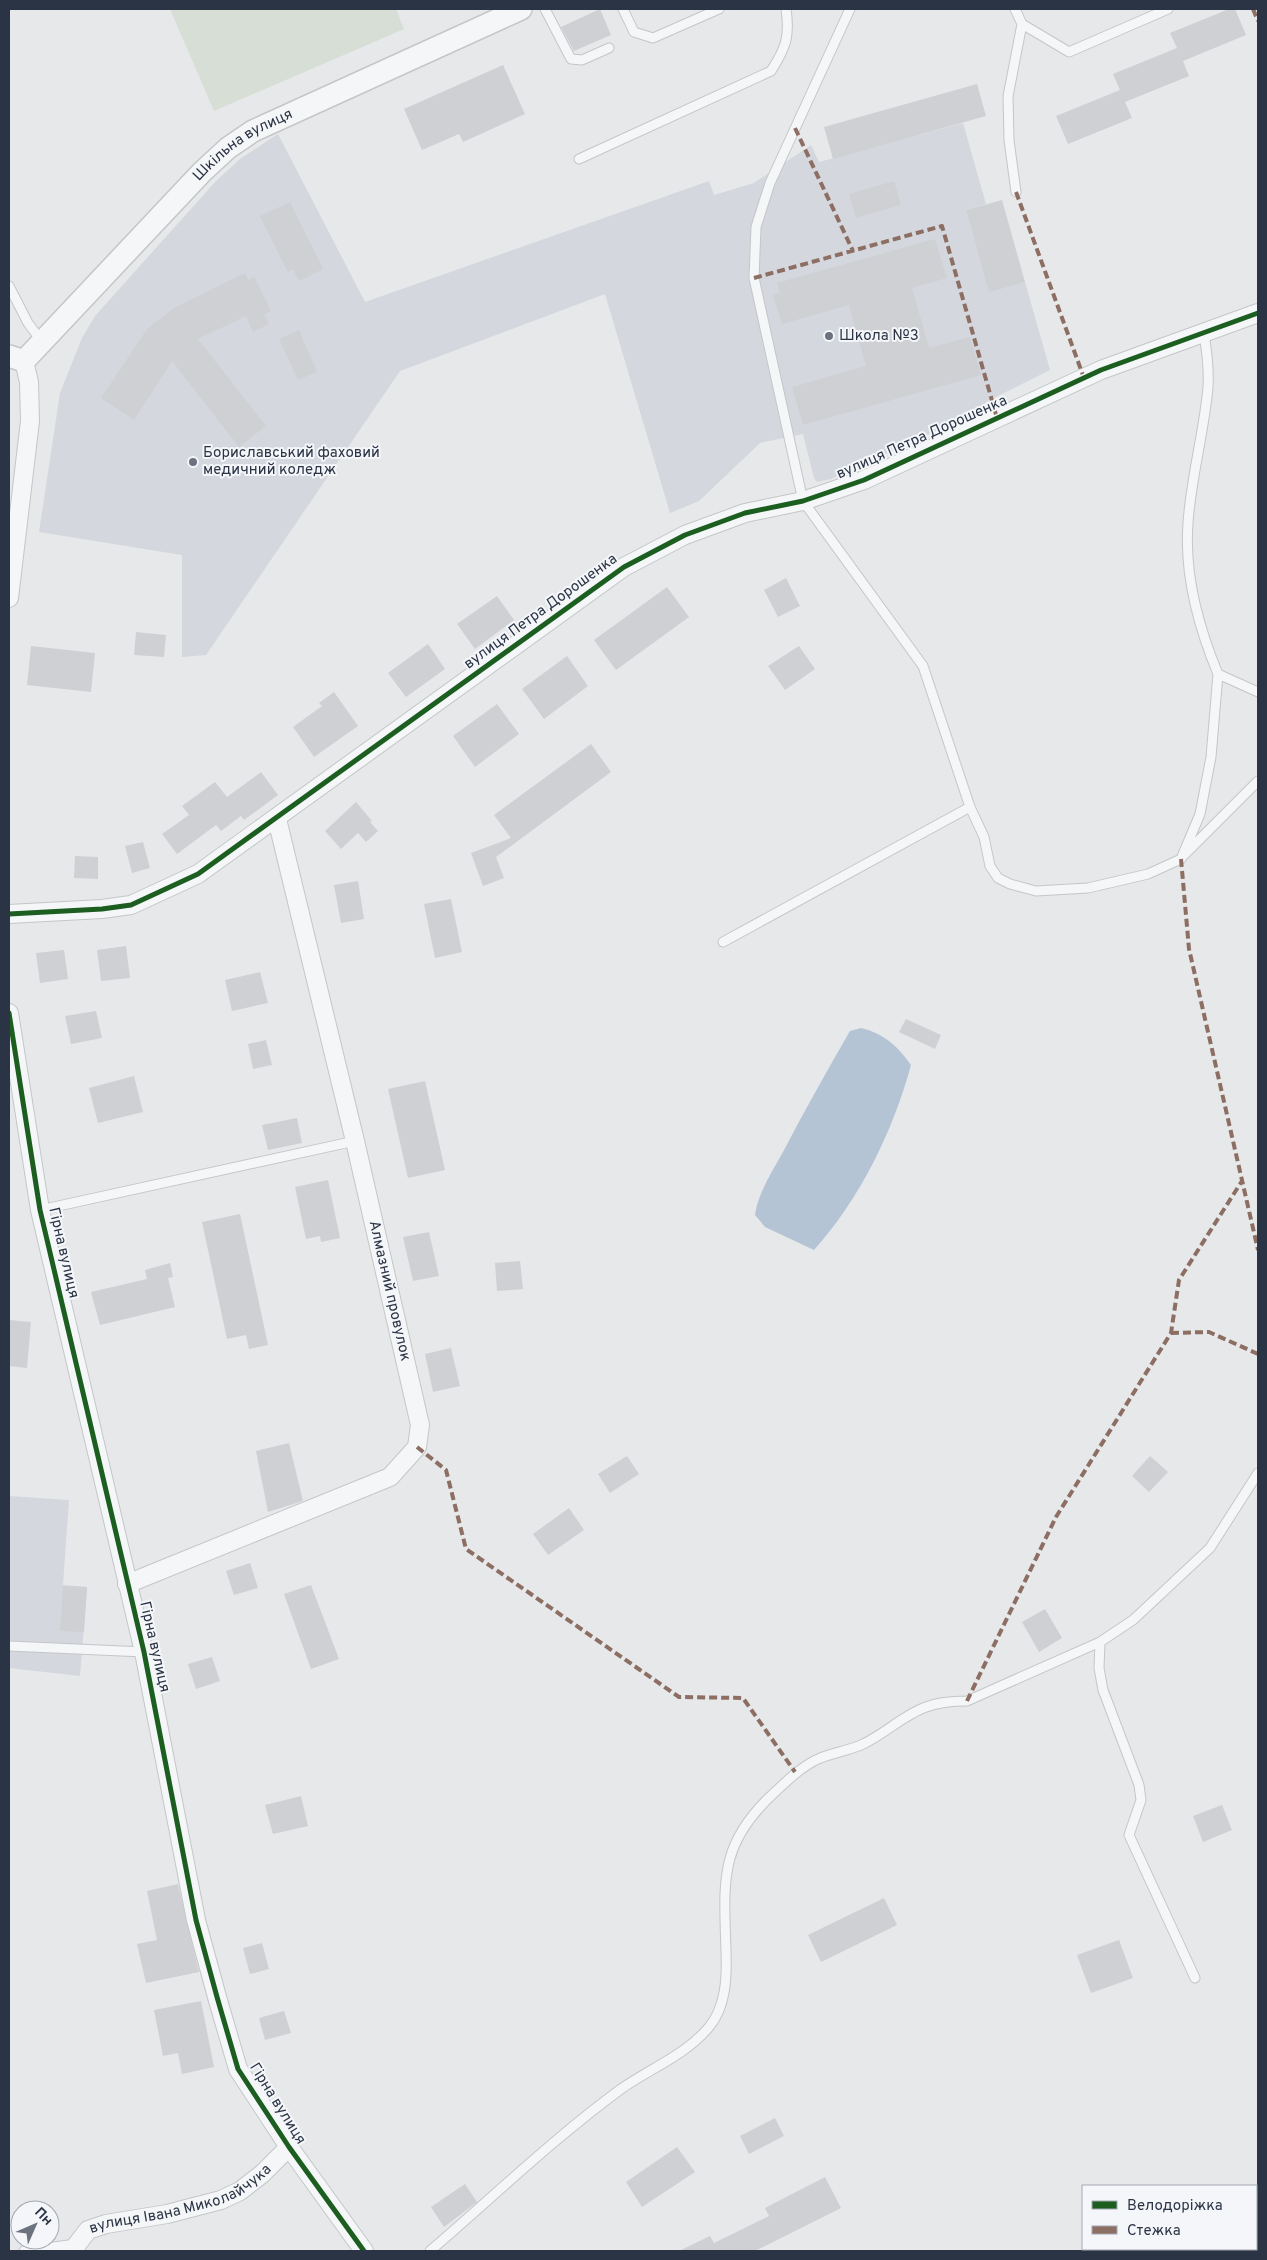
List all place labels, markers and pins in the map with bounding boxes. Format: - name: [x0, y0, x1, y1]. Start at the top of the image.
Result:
- place label: Школа №3: [839, 327, 919, 346]
- marker: Школа №3: [823, 330, 835, 342]
- place label: Бориславський фаховий медичний коледж: [203, 444, 380, 480]
- marker: Бориславський фаховий медичний коледж: [187, 456, 199, 468]

